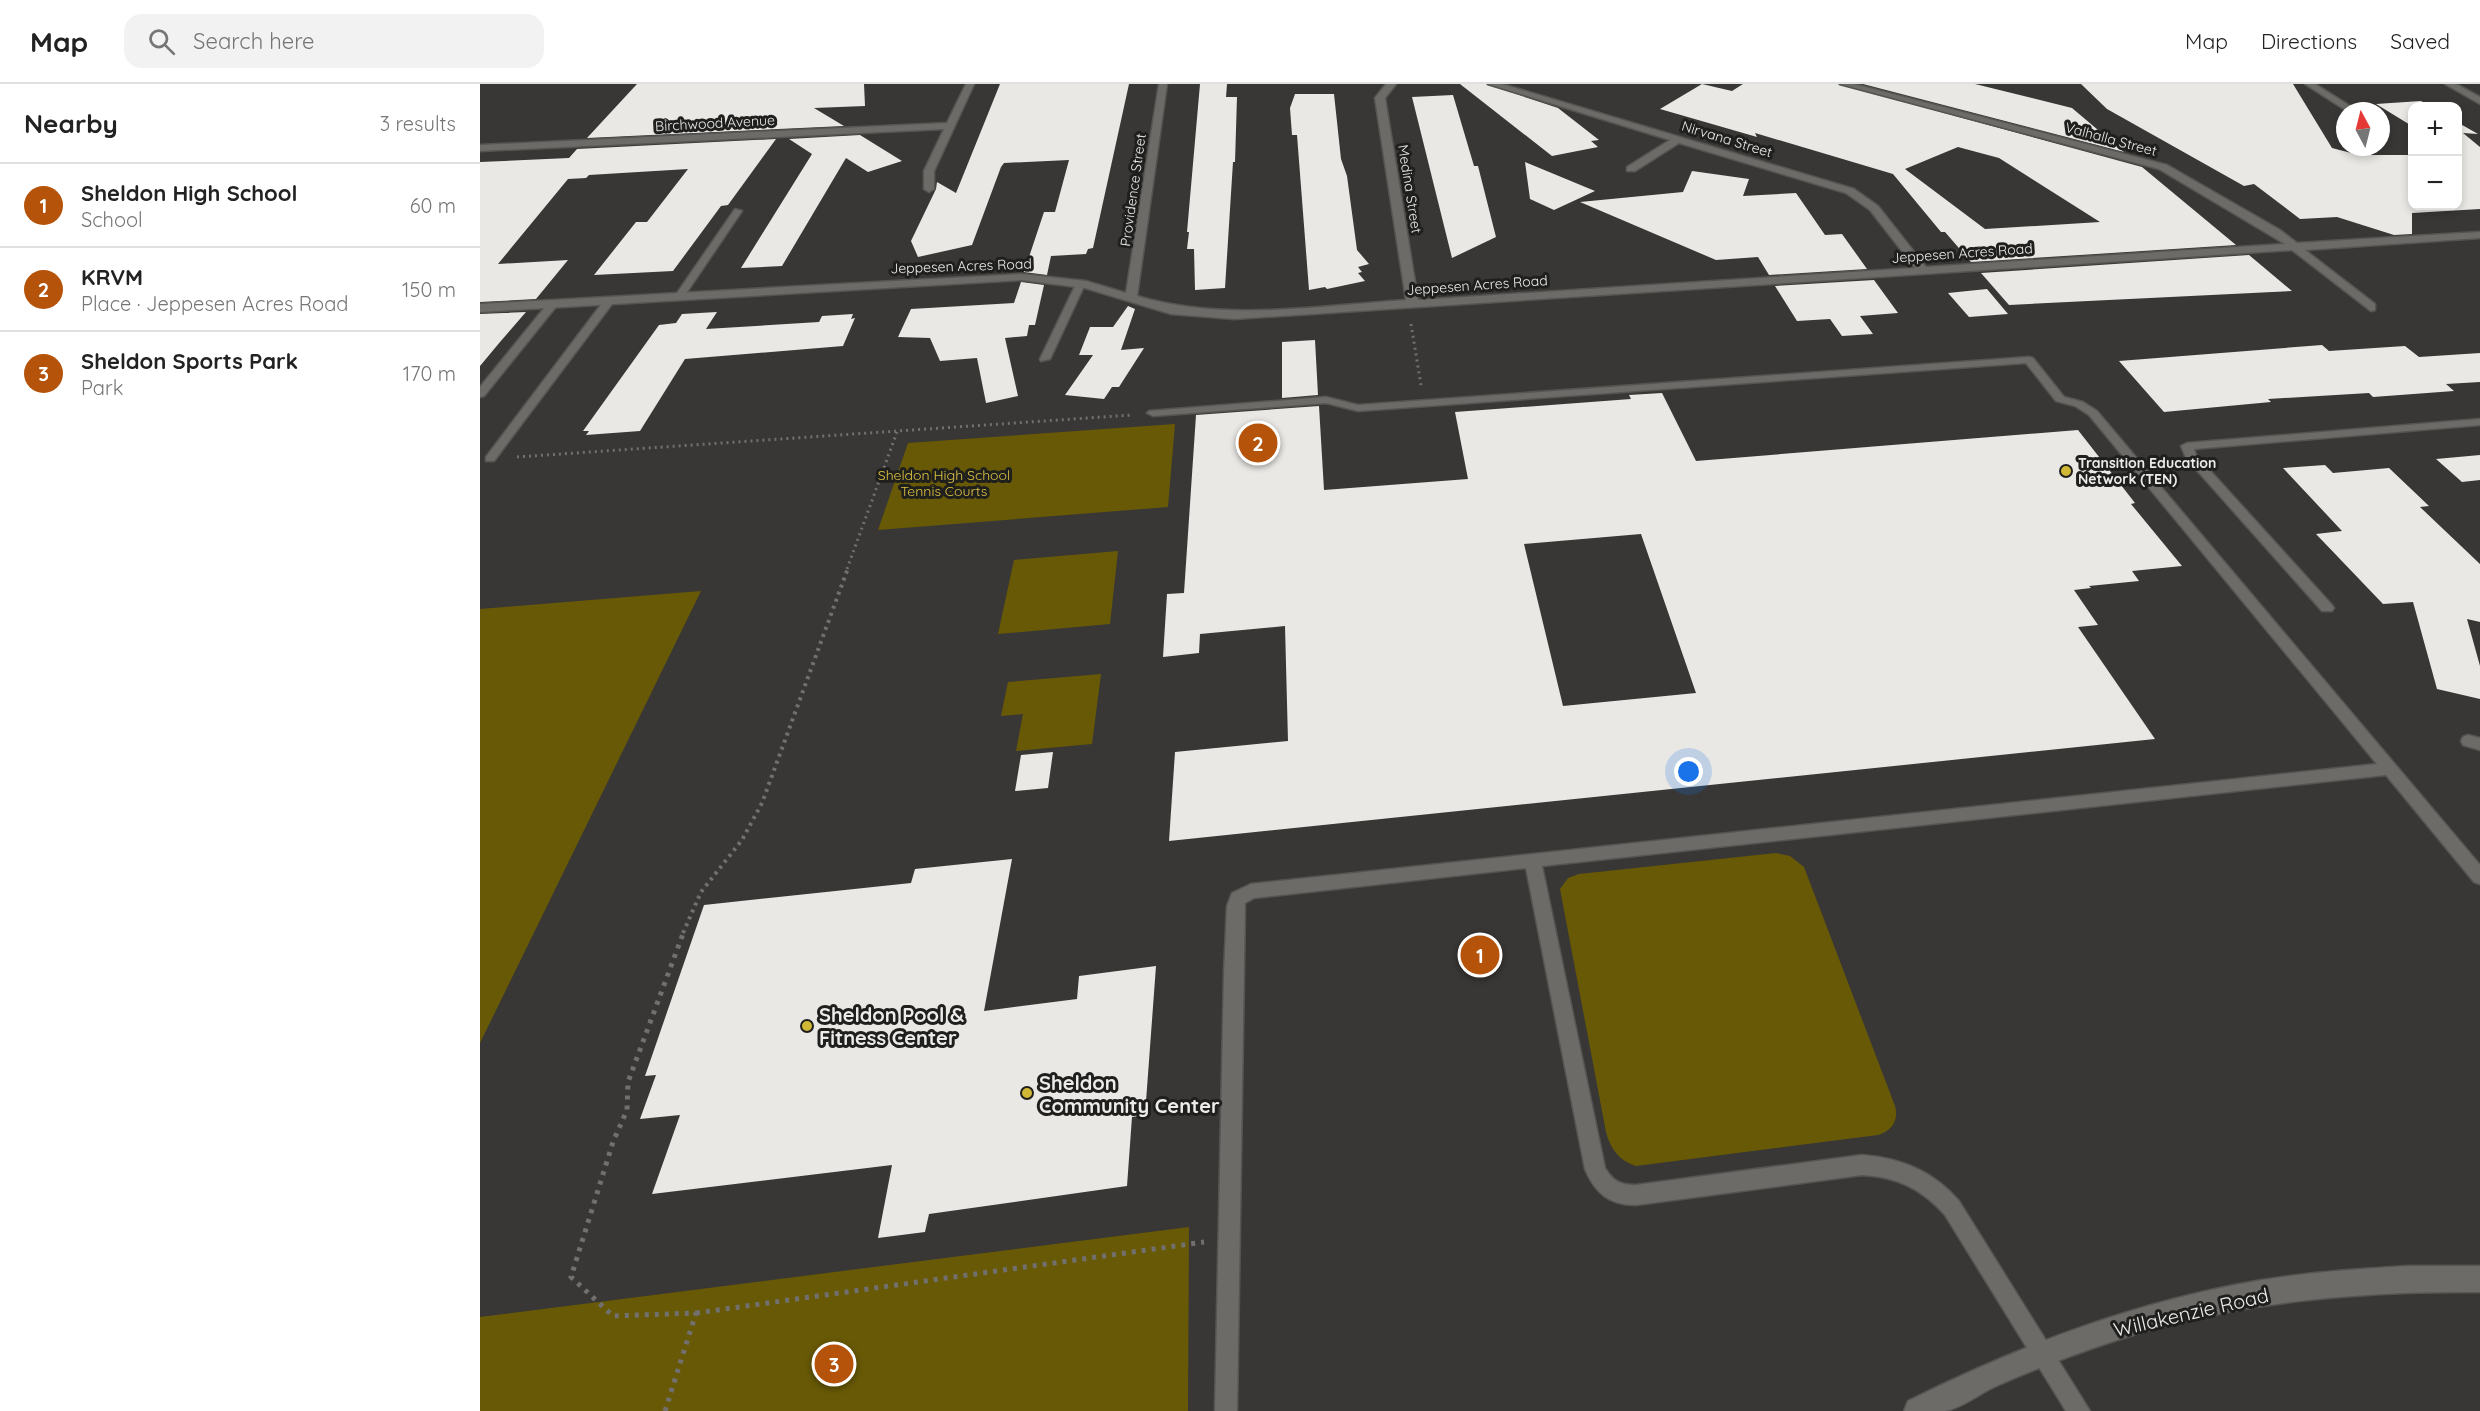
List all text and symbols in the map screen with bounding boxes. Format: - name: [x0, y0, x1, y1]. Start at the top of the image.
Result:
- search box: [124, 14, 544, 68]
- text: Map: [30, 24, 88, 59]
- icon: search: [145, 25, 178, 58]
- text: Search here: [193, 27, 315, 55]
- text: Map: [2185, 28, 2228, 54]
- text: Directions: [2261, 28, 2357, 54]
- text: Saved: [2390, 28, 2450, 54]
- north arrow: [2336, 102, 2390, 156]
- map controls: [2408, 102, 2462, 210]
- button: +: [2408, 102, 2462, 156]
- text: Nearby: [24, 107, 118, 140]
- text: 3 results: [380, 111, 456, 136]
- street label: Birchwood Avenue: [655, 111, 775, 135]
- street label: Nirvana Street: [1680, 117, 1775, 161]
- street label: Valhalla Street: [2063, 118, 2159, 160]
- street label: Providence Street: [1116, 132, 1150, 248]
- street label: Medina Street: [1394, 143, 1426, 235]
- button: −: [2408, 156, 2462, 210]
- text: Sheldon High School: [81, 179, 298, 207]
- text: 1: [40, 193, 47, 218]
- text: 60 m: [410, 193, 456, 218]
- text: School: [81, 207, 143, 232]
- street label: Jeppesen Acres Road: [1891, 239, 2033, 267]
- street label: Jeppesen Acres Road: [890, 255, 1032, 277]
- text: KRVM: [81, 263, 143, 291]
- street label: Jeppesen Acres Road: [1406, 271, 1548, 299]
- text: 2: [38, 277, 49, 302]
- text: 150 m: [402, 277, 456, 302]
- text: Place · Jeppesen Acres Road: [81, 291, 348, 316]
- text: Sheldon Sports Park: [81, 347, 298, 375]
- text: 3: [38, 361, 49, 386]
- text: 170 m: [403, 361, 456, 386]
- text: Park: [81, 375, 123, 400]
- pin: 2: [1238, 420, 1278, 466]
- place label: Transition Education Network (TEN): [2078, 454, 2216, 488]
- marker: Transition Education Network (TEN): [2059, 464, 2073, 478]
- park label: Sheldon High School Tennis Courts: [878, 466, 1010, 500]
- your location: [1674, 757, 1703, 786]
- pin: 1: [1460, 932, 1500, 978]
- place label: Sheldon Pool & Fitness Center: [819, 1002, 964, 1050]
- marker: Sheldon Pool & Fitness Center: [800, 1019, 814, 1033]
- place label: Sheldon Community Center: [1039, 1070, 1220, 1118]
- marker: Sheldon Community Center: [1020, 1086, 1034, 1100]
- street label: Willakenzie Road: [2111, 1282, 2271, 1342]
- pin: 3: [814, 1342, 854, 1386]

